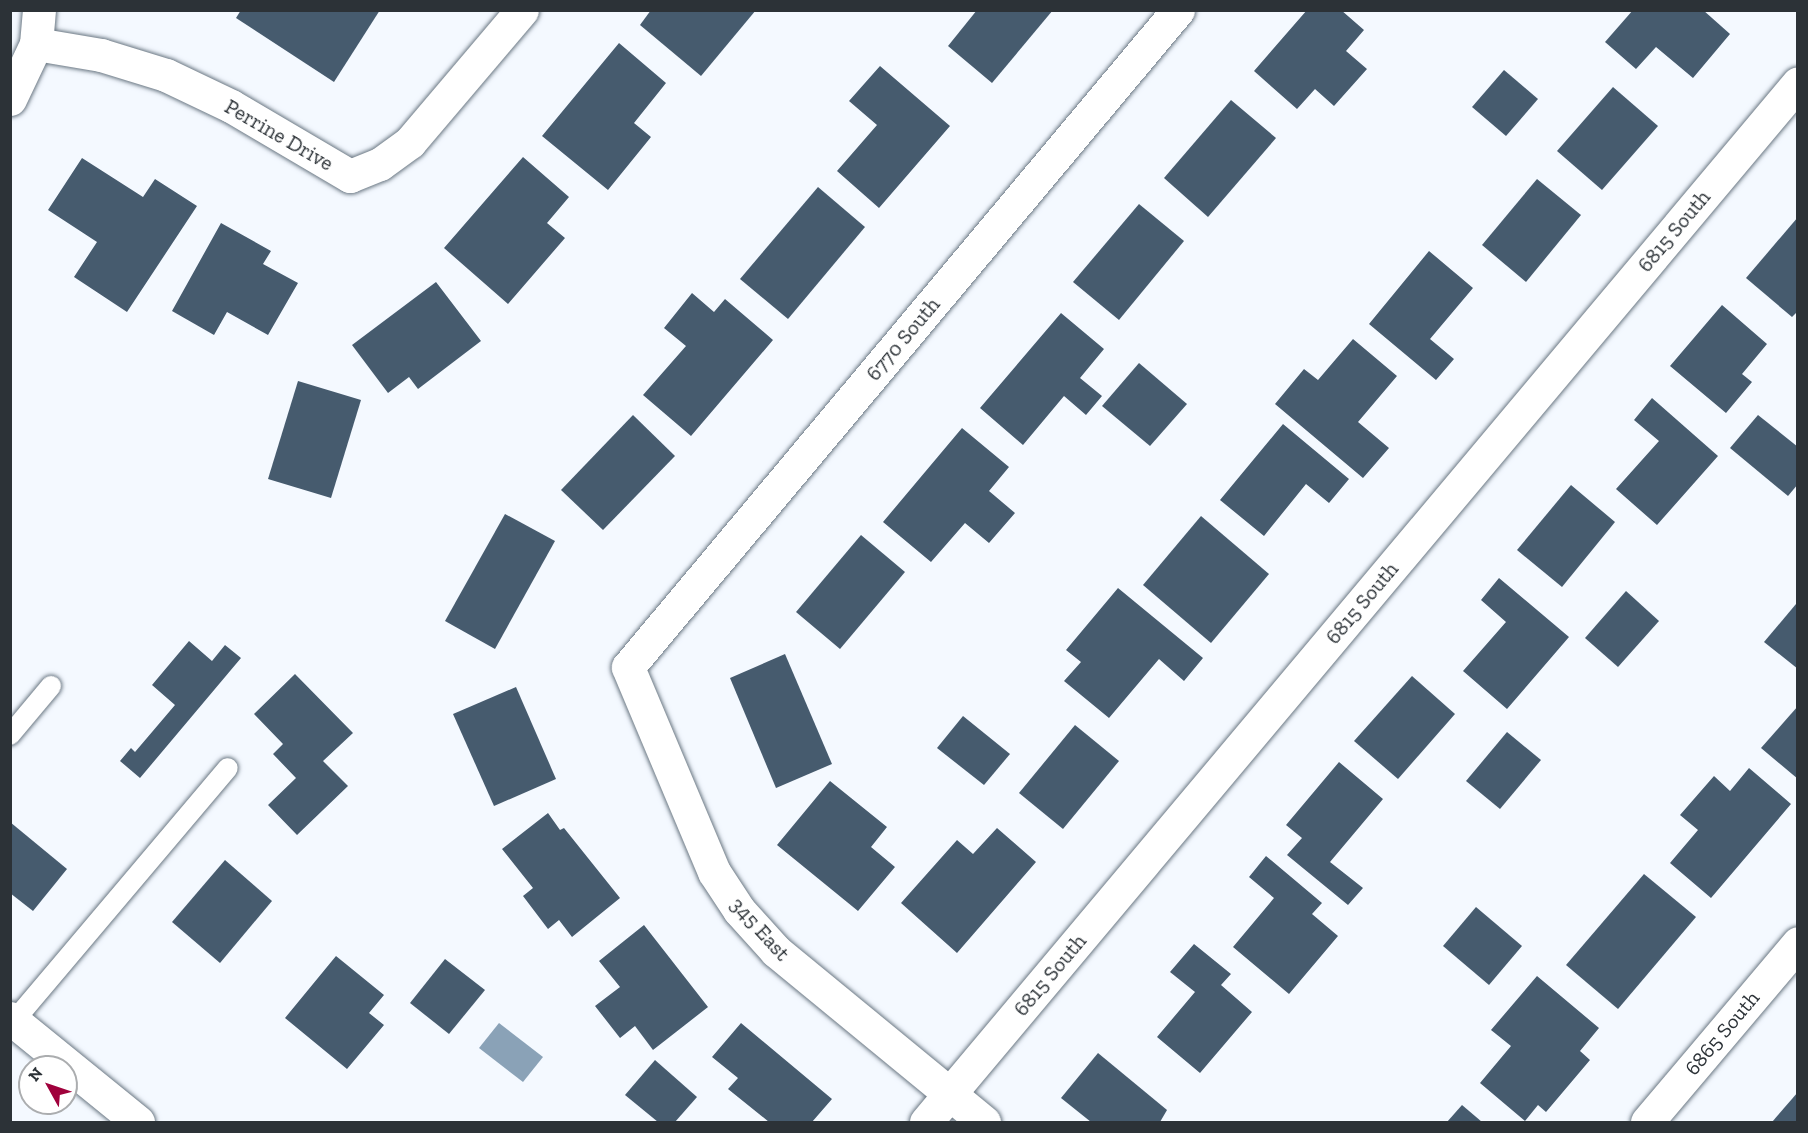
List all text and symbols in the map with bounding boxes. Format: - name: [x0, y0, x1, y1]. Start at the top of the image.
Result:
- street label: Perrine Drive: [220, 94, 338, 176]
- street label: 6815 South: [1632, 185, 1716, 277]
- street label: 6770 South: [861, 292, 945, 386]
- street label: 6815 South: [1320, 557, 1404, 649]
- street label: 345 East: [725, 892, 795, 966]
- street label: 6815 South: [1008, 929, 1092, 1021]
- street label: 6865 South: [1679, 986, 1765, 1080]
- north arrow: [18, 1055, 78, 1115]
- text: N: [24, 1064, 47, 1085]

